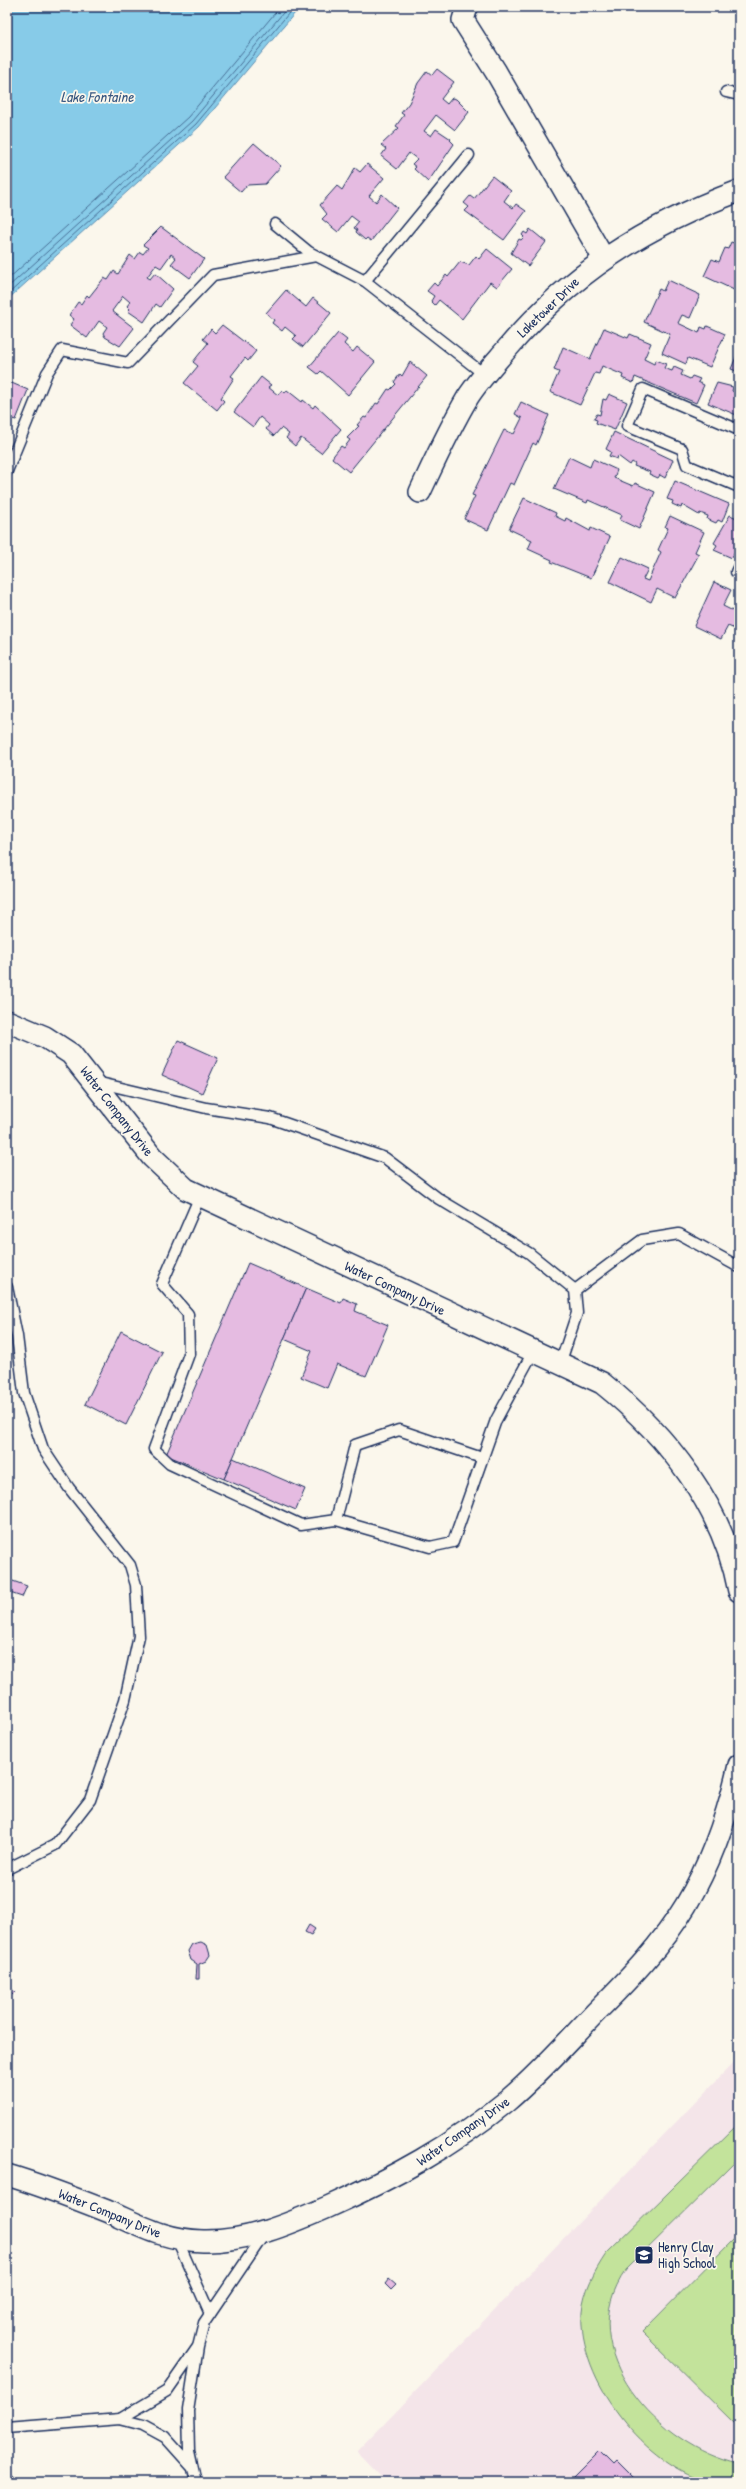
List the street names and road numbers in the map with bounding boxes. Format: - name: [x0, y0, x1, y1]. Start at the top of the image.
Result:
- street label: Laketower Drive: [512, 272, 583, 341]
- street label: Water Company Drive: [75, 1062, 159, 1161]
- street label: Water Company Drive: [341, 1256, 449, 1320]
- street label: Water Company Drive: [413, 2091, 514, 2171]
- street label: Water Company Drive: [56, 2183, 165, 2243]

